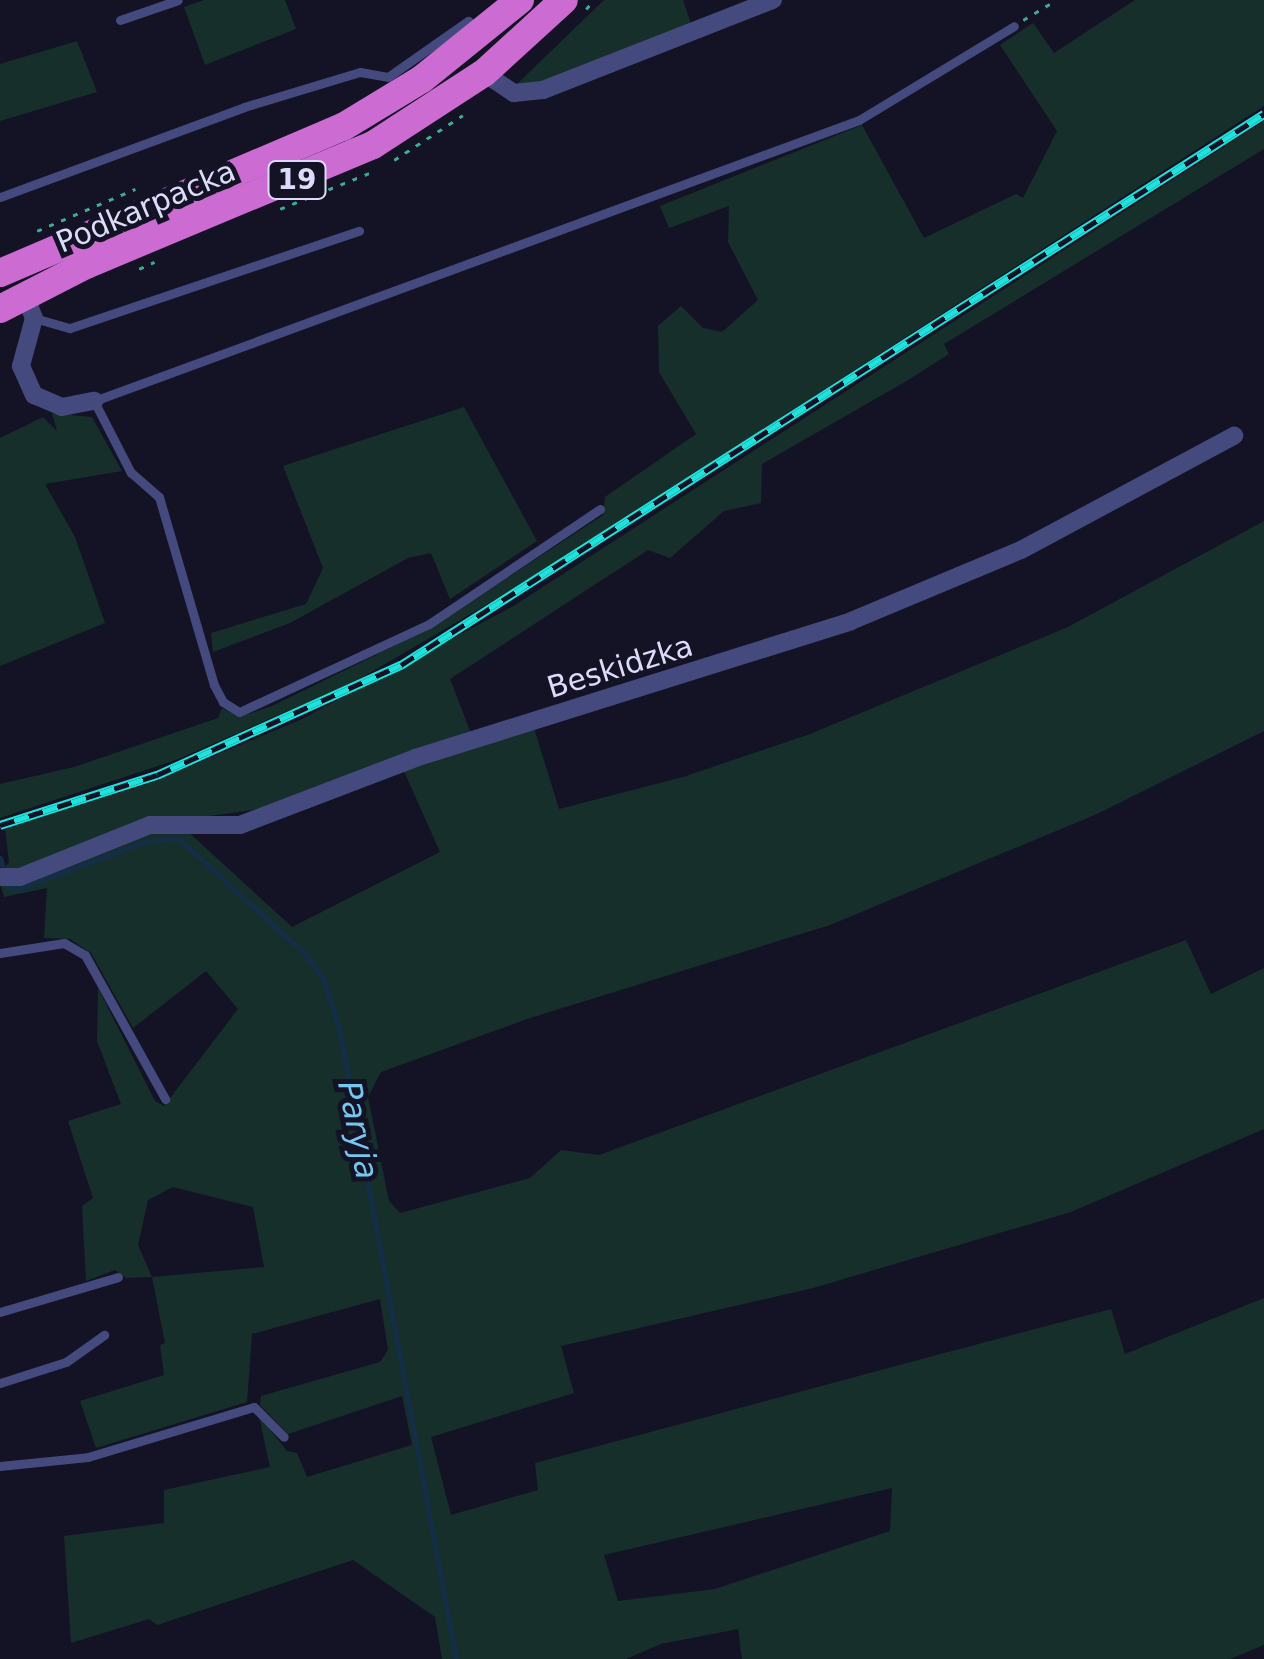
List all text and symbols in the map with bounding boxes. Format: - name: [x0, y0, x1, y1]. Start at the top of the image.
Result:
- street label: Podkarpacka: [51, 153, 241, 261]
- road number: 19: [267, 157, 327, 203]
- street label: Beskidzka: [543, 628, 697, 706]
- water label: Paryja: [330, 1078, 386, 1182]

